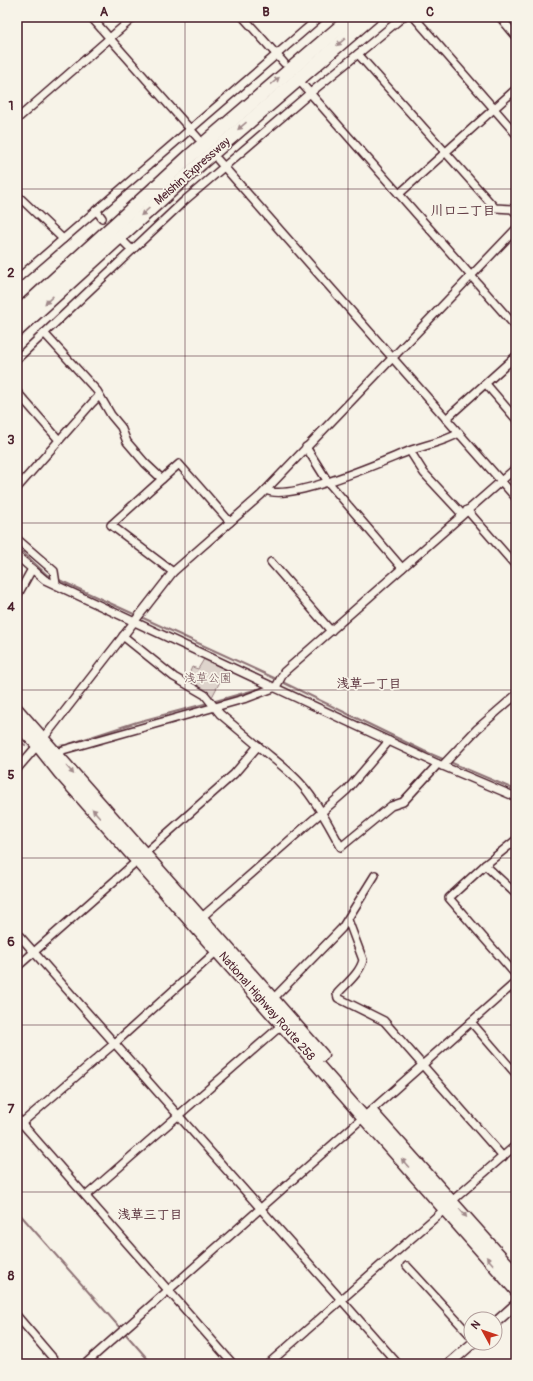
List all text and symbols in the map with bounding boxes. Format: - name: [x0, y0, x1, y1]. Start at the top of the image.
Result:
- text: A: [100, 4, 109, 20]
- text: B: [262, 4, 270, 20]
- text: C: [426, 4, 434, 20]
- one-way arrow: [336, 38, 347, 47]
- one-way arrow: [270, 77, 280, 86]
- text: 1: [8, 98, 14, 114]
- one-way arrow: [237, 122, 247, 131]
- street label: Meishin Expressway: [151, 134, 233, 209]
- district label: 川口二丁目: [430, 203, 496, 219]
- one-way arrow: [140, 208, 150, 217]
- text: 2: [7, 265, 15, 281]
- one-way arrow: [44, 296, 54, 305]
- text: 3: [7, 432, 15, 448]
- text: 4: [7, 599, 15, 615]
- park label: 浅草公園: [184, 671, 232, 686]
- district label: 浅草一丁目: [336, 676, 402, 692]
- one-way arrow: [66, 765, 75, 776]
- text: 5: [7, 767, 15, 783]
- one-way arrow: [92, 808, 101, 819]
- text: 6: [7, 934, 15, 950]
- street label: National Highway Route 258: [215, 949, 318, 1064]
- text: 7: [8, 1101, 15, 1117]
- one-way arrow: [400, 1157, 409, 1168]
- district label: 浅草三丁目: [117, 1207, 183, 1223]
- one-way arrow: [458, 1209, 467, 1218]
- one-way arrow: [486, 1255, 495, 1266]
- text: 8: [8, 1268, 15, 1284]
- north arrow: [463, 1311, 503, 1351]
- text: N: [468, 1317, 483, 1332]

